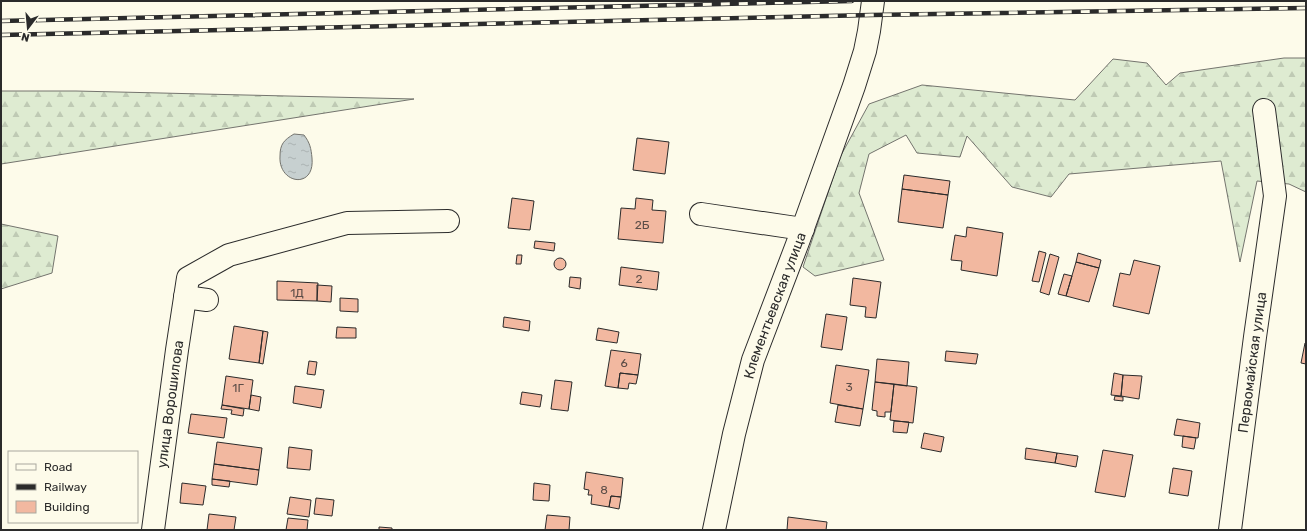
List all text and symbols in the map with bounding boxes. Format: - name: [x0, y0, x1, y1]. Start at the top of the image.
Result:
- north arrow: [8, 8, 48, 48]
- text: N: [20, 30, 31, 44]
- house number: 2Б: [635, 218, 650, 232]
- street label: Клементьевская улица: [740, 230, 809, 381]
- house number: 2: [635, 272, 643, 286]
- house number: 1Д: [290, 286, 304, 300]
- street label: Первомайская улица: [1234, 291, 1270, 434]
- street label: улица Ворошилова: [153, 339, 187, 469]
- house number: 6: [620, 356, 628, 370]
- house number: 3: [845, 380, 853, 394]
- house number: 1Г: [232, 381, 244, 395]
- legend: [8, 451, 138, 523]
- text: Road: [44, 460, 72, 474]
- text: Railway: [44, 480, 87, 494]
- house number: 8: [600, 483, 608, 497]
- text: Building: [44, 500, 90, 514]

